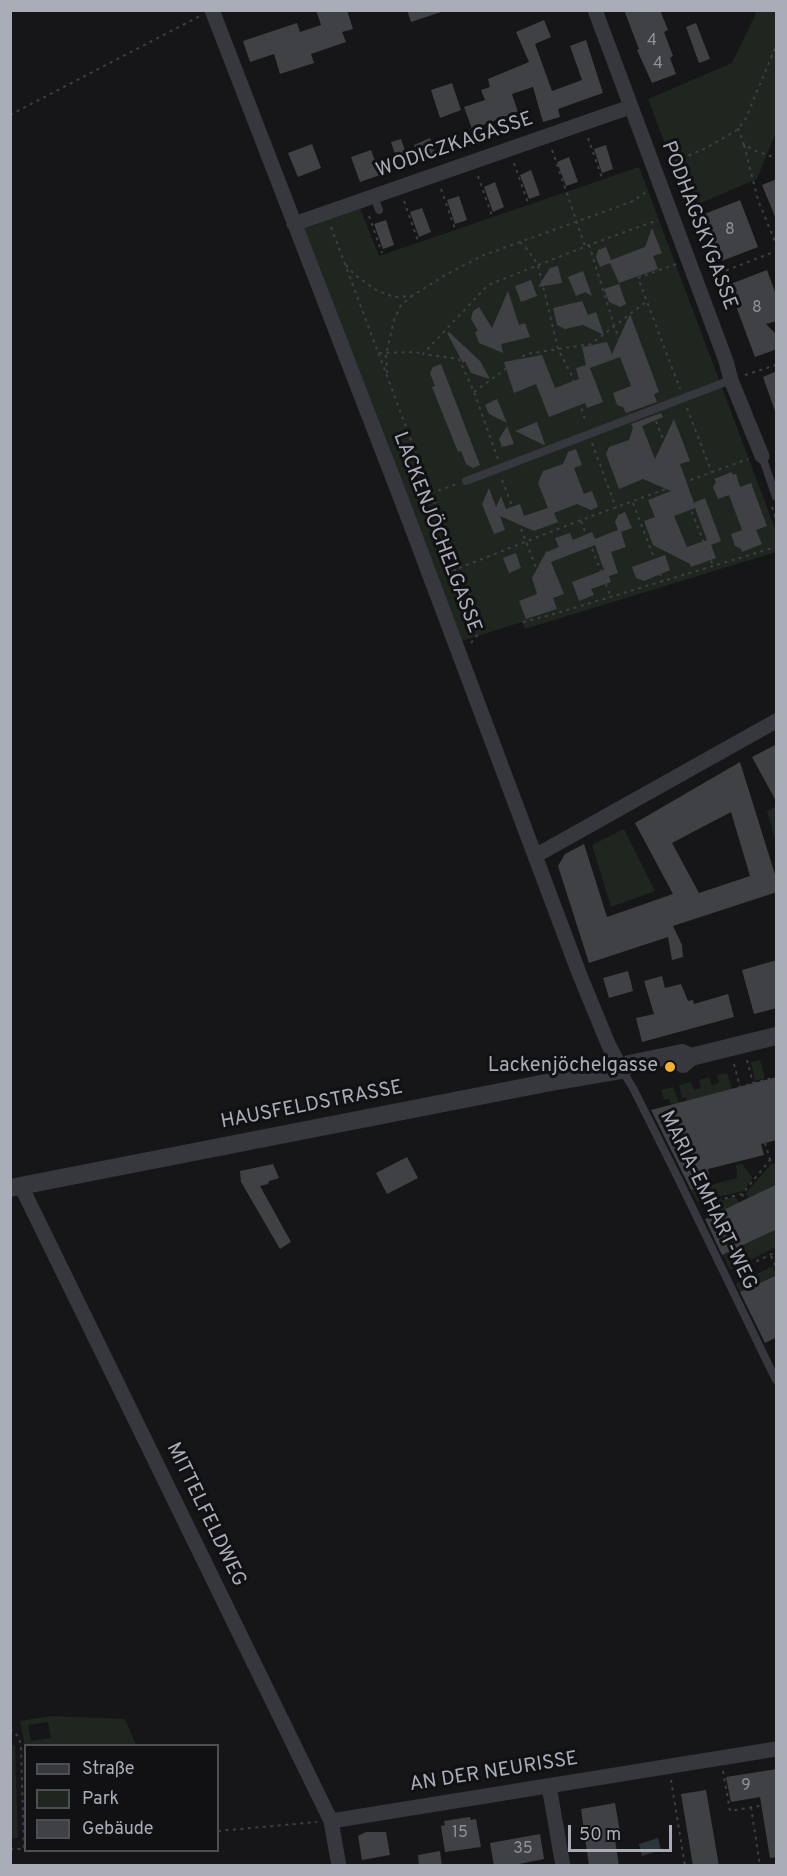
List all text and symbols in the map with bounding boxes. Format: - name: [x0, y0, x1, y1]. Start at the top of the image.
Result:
- house number: 4: [647, 32, 657, 52]
- house number: 4: [653, 55, 663, 75]
- street label: WODICZKAGASSE: [373, 108, 537, 184]
- street label: PODHAGSKYGASSE: [655, 138, 741, 314]
- house number: 8: [725, 221, 735, 241]
- house number: 8: [752, 299, 762, 319]
- street label: LACKENJÖCHELGASSE: [387, 429, 485, 637]
- place label: Lackenjöchelgasse: [488, 1055, 658, 1079]
- marker: Lackenjöchelgasse: [663, 1060, 677, 1074]
- street label: HAUSFELDSTRASSE: [219, 1077, 405, 1135]
- street label: MARIA-EMHART-WEG: [653, 1108, 761, 1294]
- street label: MITTELFELDWEG: [160, 1439, 250, 1591]
- legend: [24, 1744, 219, 1852]
- street label: AN DER NEURISSE: [408, 1748, 580, 1798]
- text: Straße: [82, 1758, 134, 1781]
- house number: 9: [741, 1777, 751, 1797]
- text: Park: [82, 1788, 119, 1811]
- scale bar: [571, 1813, 674, 1851]
- text: Gebäude: [82, 1818, 154, 1841]
- house number: 15: [452, 1824, 468, 1844]
- text: 50 m: [579, 1824, 621, 1847]
- house number: 35: [513, 1840, 533, 1860]

